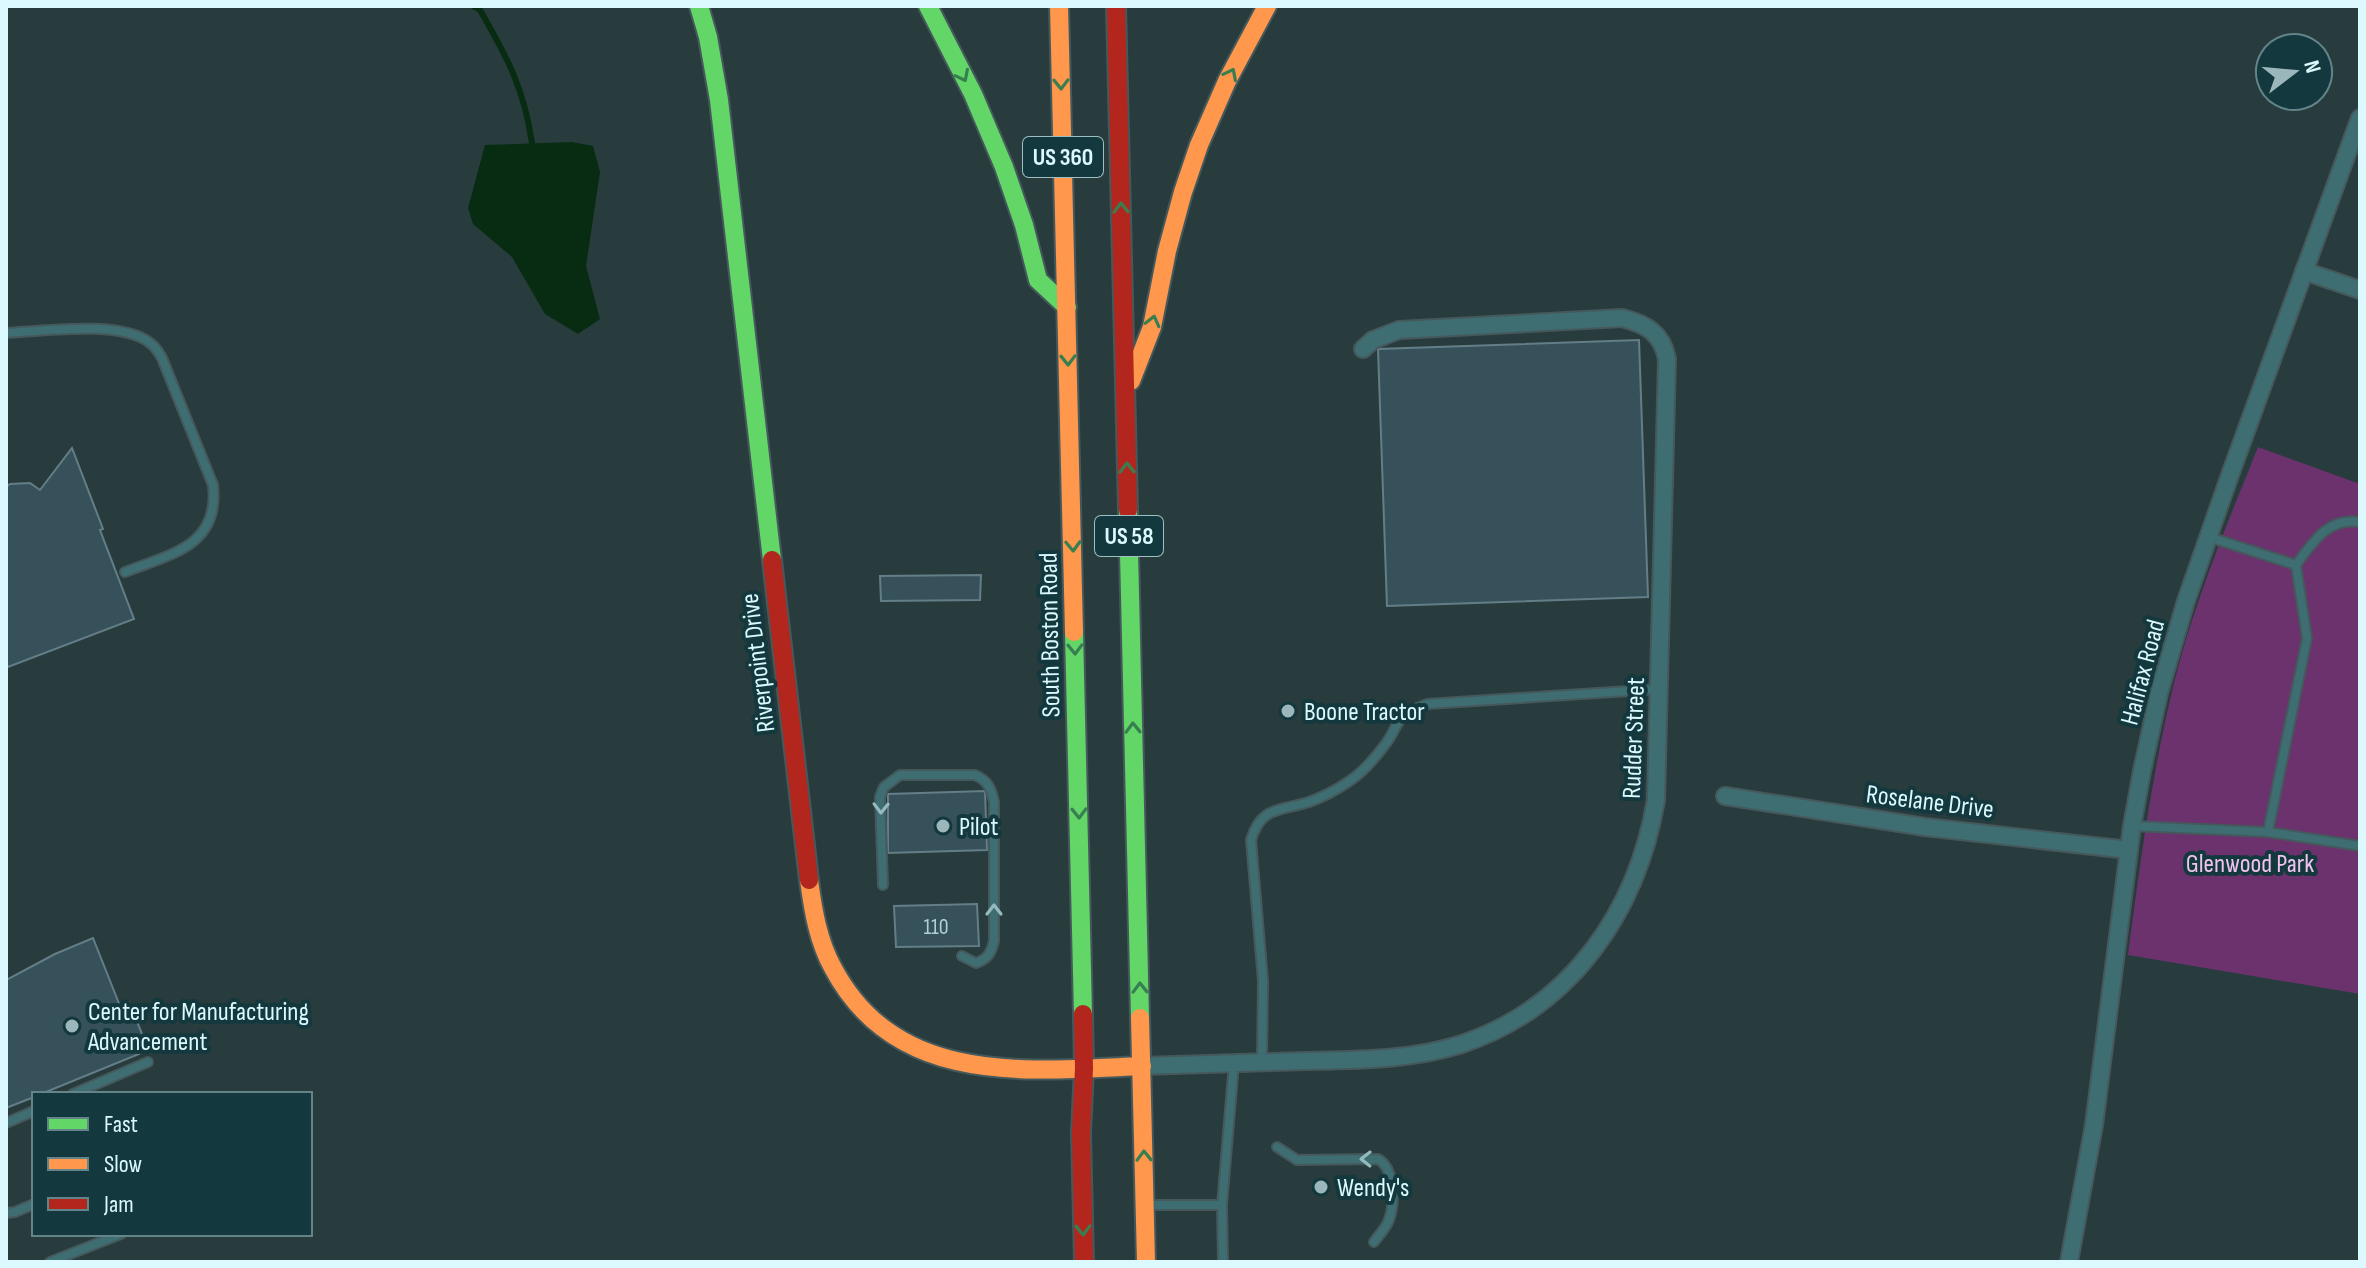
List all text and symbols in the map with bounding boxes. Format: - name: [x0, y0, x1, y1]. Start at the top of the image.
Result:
- north arrow: [2254, 32, 2334, 112]
- text: N: [2297, 58, 2326, 76]
- one-way arrow: [953, 67, 969, 82]
- one-way arrow: [1221, 67, 1237, 82]
- one-way arrow: [1052, 78, 1070, 91]
- road number: US 360: [1023, 137, 1103, 177]
- one-way arrow: [1112, 201, 1130, 214]
- one-way arrow: [1143, 314, 1160, 328]
- one-way arrow: [1059, 354, 1077, 367]
- one-way arrow: [1119, 461, 1136, 474]
- road number: US 58: [1095, 516, 1163, 556]
- one-way arrow: [1064, 540, 1081, 553]
- street label: South Boston Road: [1034, 552, 1067, 718]
- street label: Riverpoint Drive: [735, 592, 782, 734]
- street label: Halifax Road: [2115, 616, 2172, 728]
- one-way arrow: [1067, 643, 1084, 656]
- street label: Rudder Street: [1617, 677, 1652, 799]
- place label: Boone Tractor: [1304, 697, 1425, 728]
- marker: Boone Tractor: [1279, 702, 1297, 720]
- one-way arrow: [1125, 721, 1142, 734]
- street label: Roselane Drive: [1864, 779, 1995, 826]
- one-way arrow: [873, 802, 890, 815]
- one-way arrow: [1070, 807, 1087, 820]
- place label: Pilot: [959, 812, 998, 843]
- marker: Pilot: [934, 817, 952, 835]
- park label: Glenwood Park: [2186, 849, 2314, 880]
- one-way arrow: [985, 903, 1003, 916]
- house number: 110: [923, 914, 949, 941]
- one-way arrow: [1131, 981, 1148, 994]
- place label: Center for Manufacturing Advancement: [87, 997, 309, 1058]
- marker: Center for Manufacturing Advancement: [63, 1017, 81, 1035]
- legend: [32, 1092, 312, 1236]
- text: Fast: [104, 1110, 138, 1139]
- one-way arrow: [1135, 1149, 1152, 1162]
- text: Slow: [104, 1150, 142, 1179]
- one-way arrow: [1359, 1150, 1372, 1168]
- place label: Wendy's: [1337, 1173, 1409, 1204]
- marker: Wendy's: [1312, 1178, 1330, 1196]
- text: Jam: [103, 1190, 134, 1219]
- one-way arrow: [1075, 1224, 1092, 1237]

